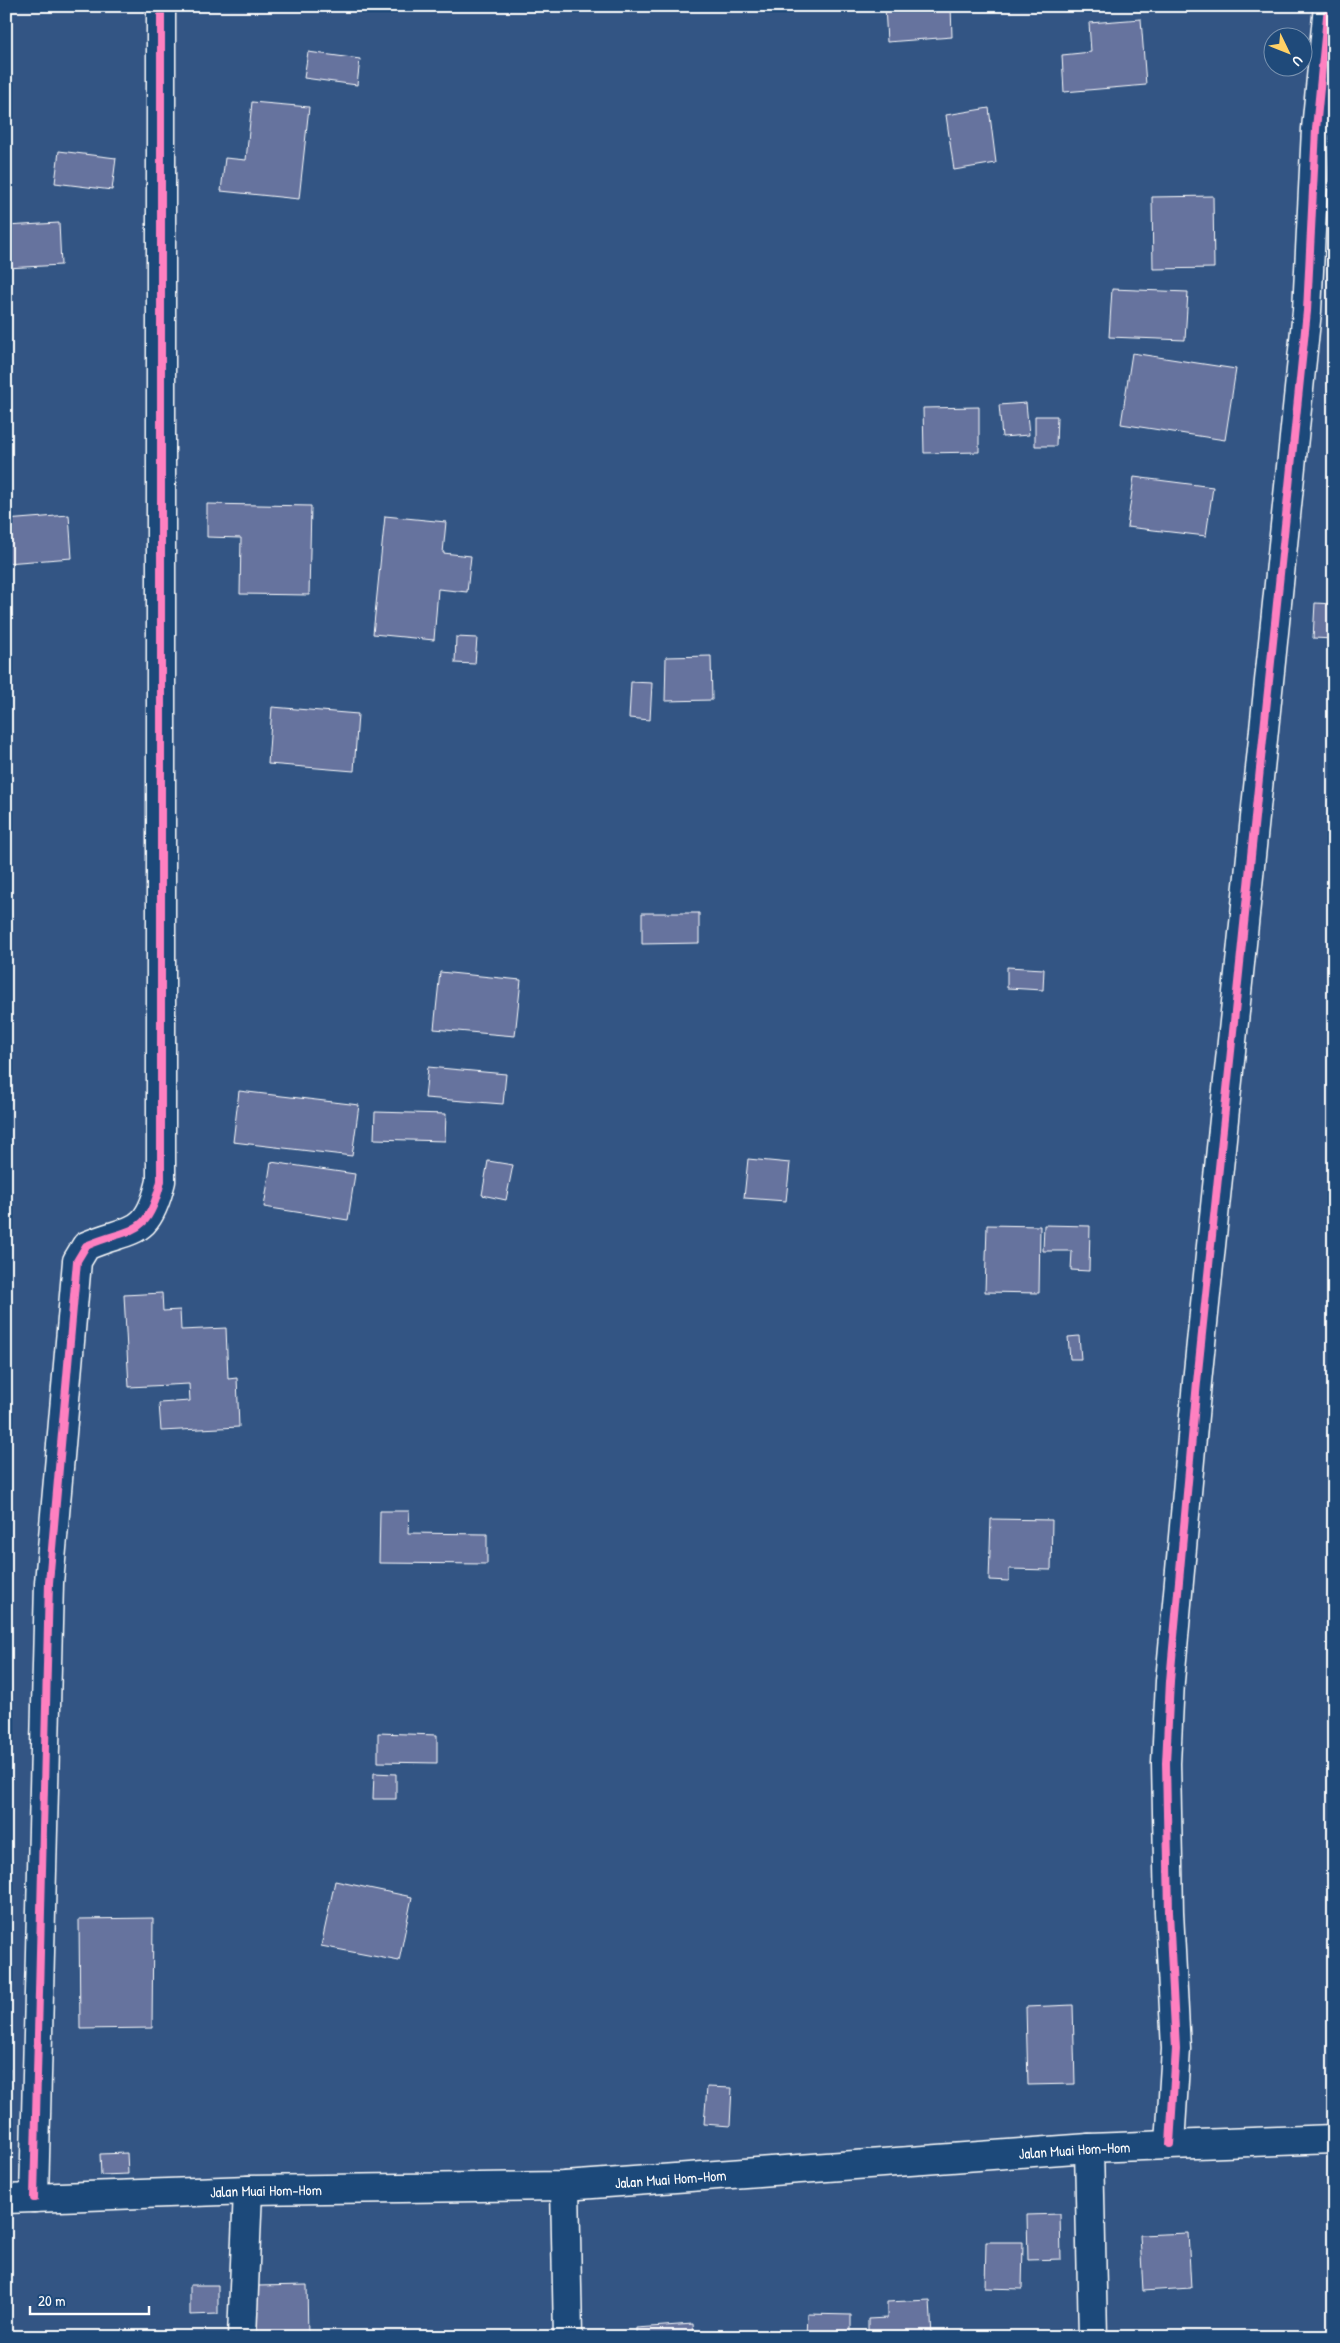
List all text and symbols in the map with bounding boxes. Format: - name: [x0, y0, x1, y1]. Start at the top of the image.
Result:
- north arrow: [1262, 28, 1312, 78]
- text: U: [1288, 52, 1307, 71]
- street label: Jalan Muai Hom-Hom: [1018, 2136, 1131, 2164]
- street label: Jalan Muai Hom-Hom: [614, 2164, 727, 2193]
- street label: Jalan Muai Hom-Hom: [210, 2179, 322, 2202]
- scale bar: [30, 2283, 149, 2315]
- text: 20 m: [38, 2290, 65, 2311]

